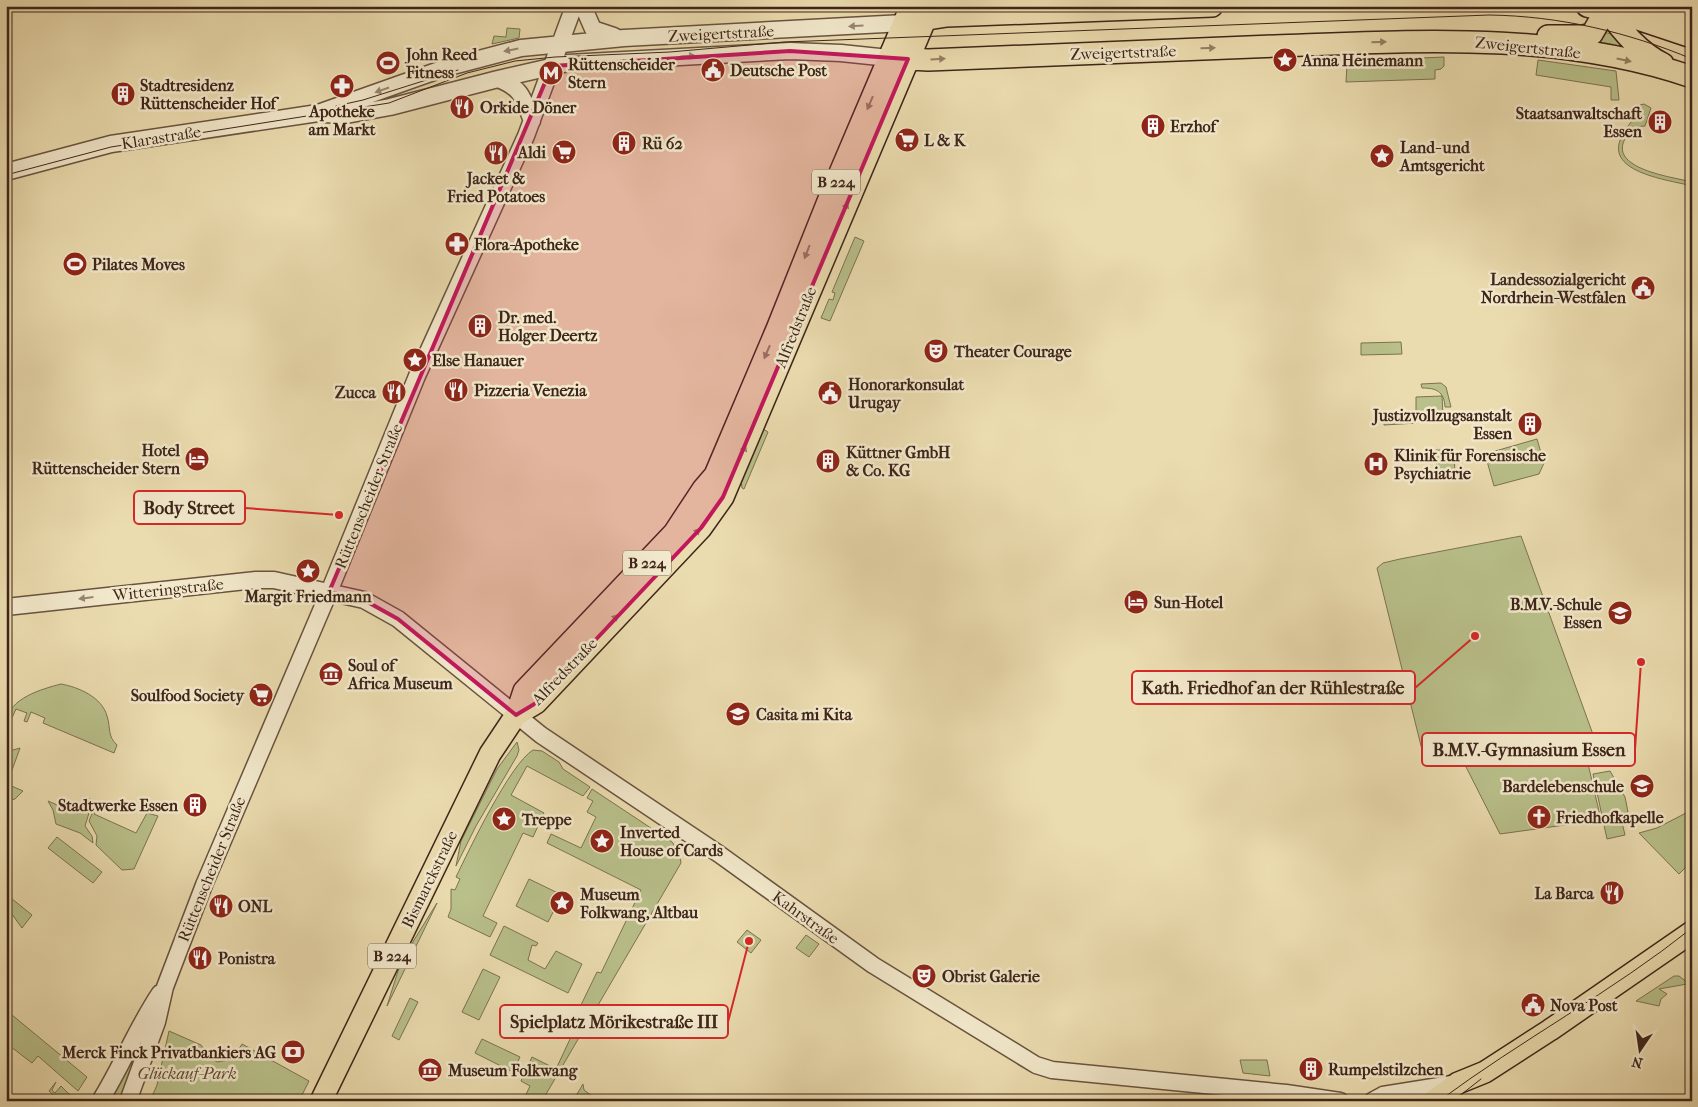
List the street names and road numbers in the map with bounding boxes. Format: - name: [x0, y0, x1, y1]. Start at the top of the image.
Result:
- street label: Zweigertstraße: [667, 21, 775, 46]
- street label: Zweigertstraße: [1474, 32, 1582, 63]
- street label: Zweigertstraße: [1070, 41, 1177, 64]
- street label: Klarastraße: [120, 122, 202, 153]
- road number: B 224: [812, 170, 860, 194]
- street label: Alfredstraße: [770, 284, 820, 372]
- street label: Rüttenscheider Straße: [331, 421, 406, 572]
- road number: B 224: [623, 550, 671, 576]
- street label: Witteringstraße: [111, 574, 225, 605]
- street label: Alfredstraße: [527, 634, 601, 710]
- street label: Rüttenscheider Straße: [174, 794, 249, 945]
- street label: Bismarckstraße: [398, 827, 461, 931]
- street label: Kahrstraße: [769, 887, 843, 948]
- road number: B 224: [368, 944, 416, 968]

